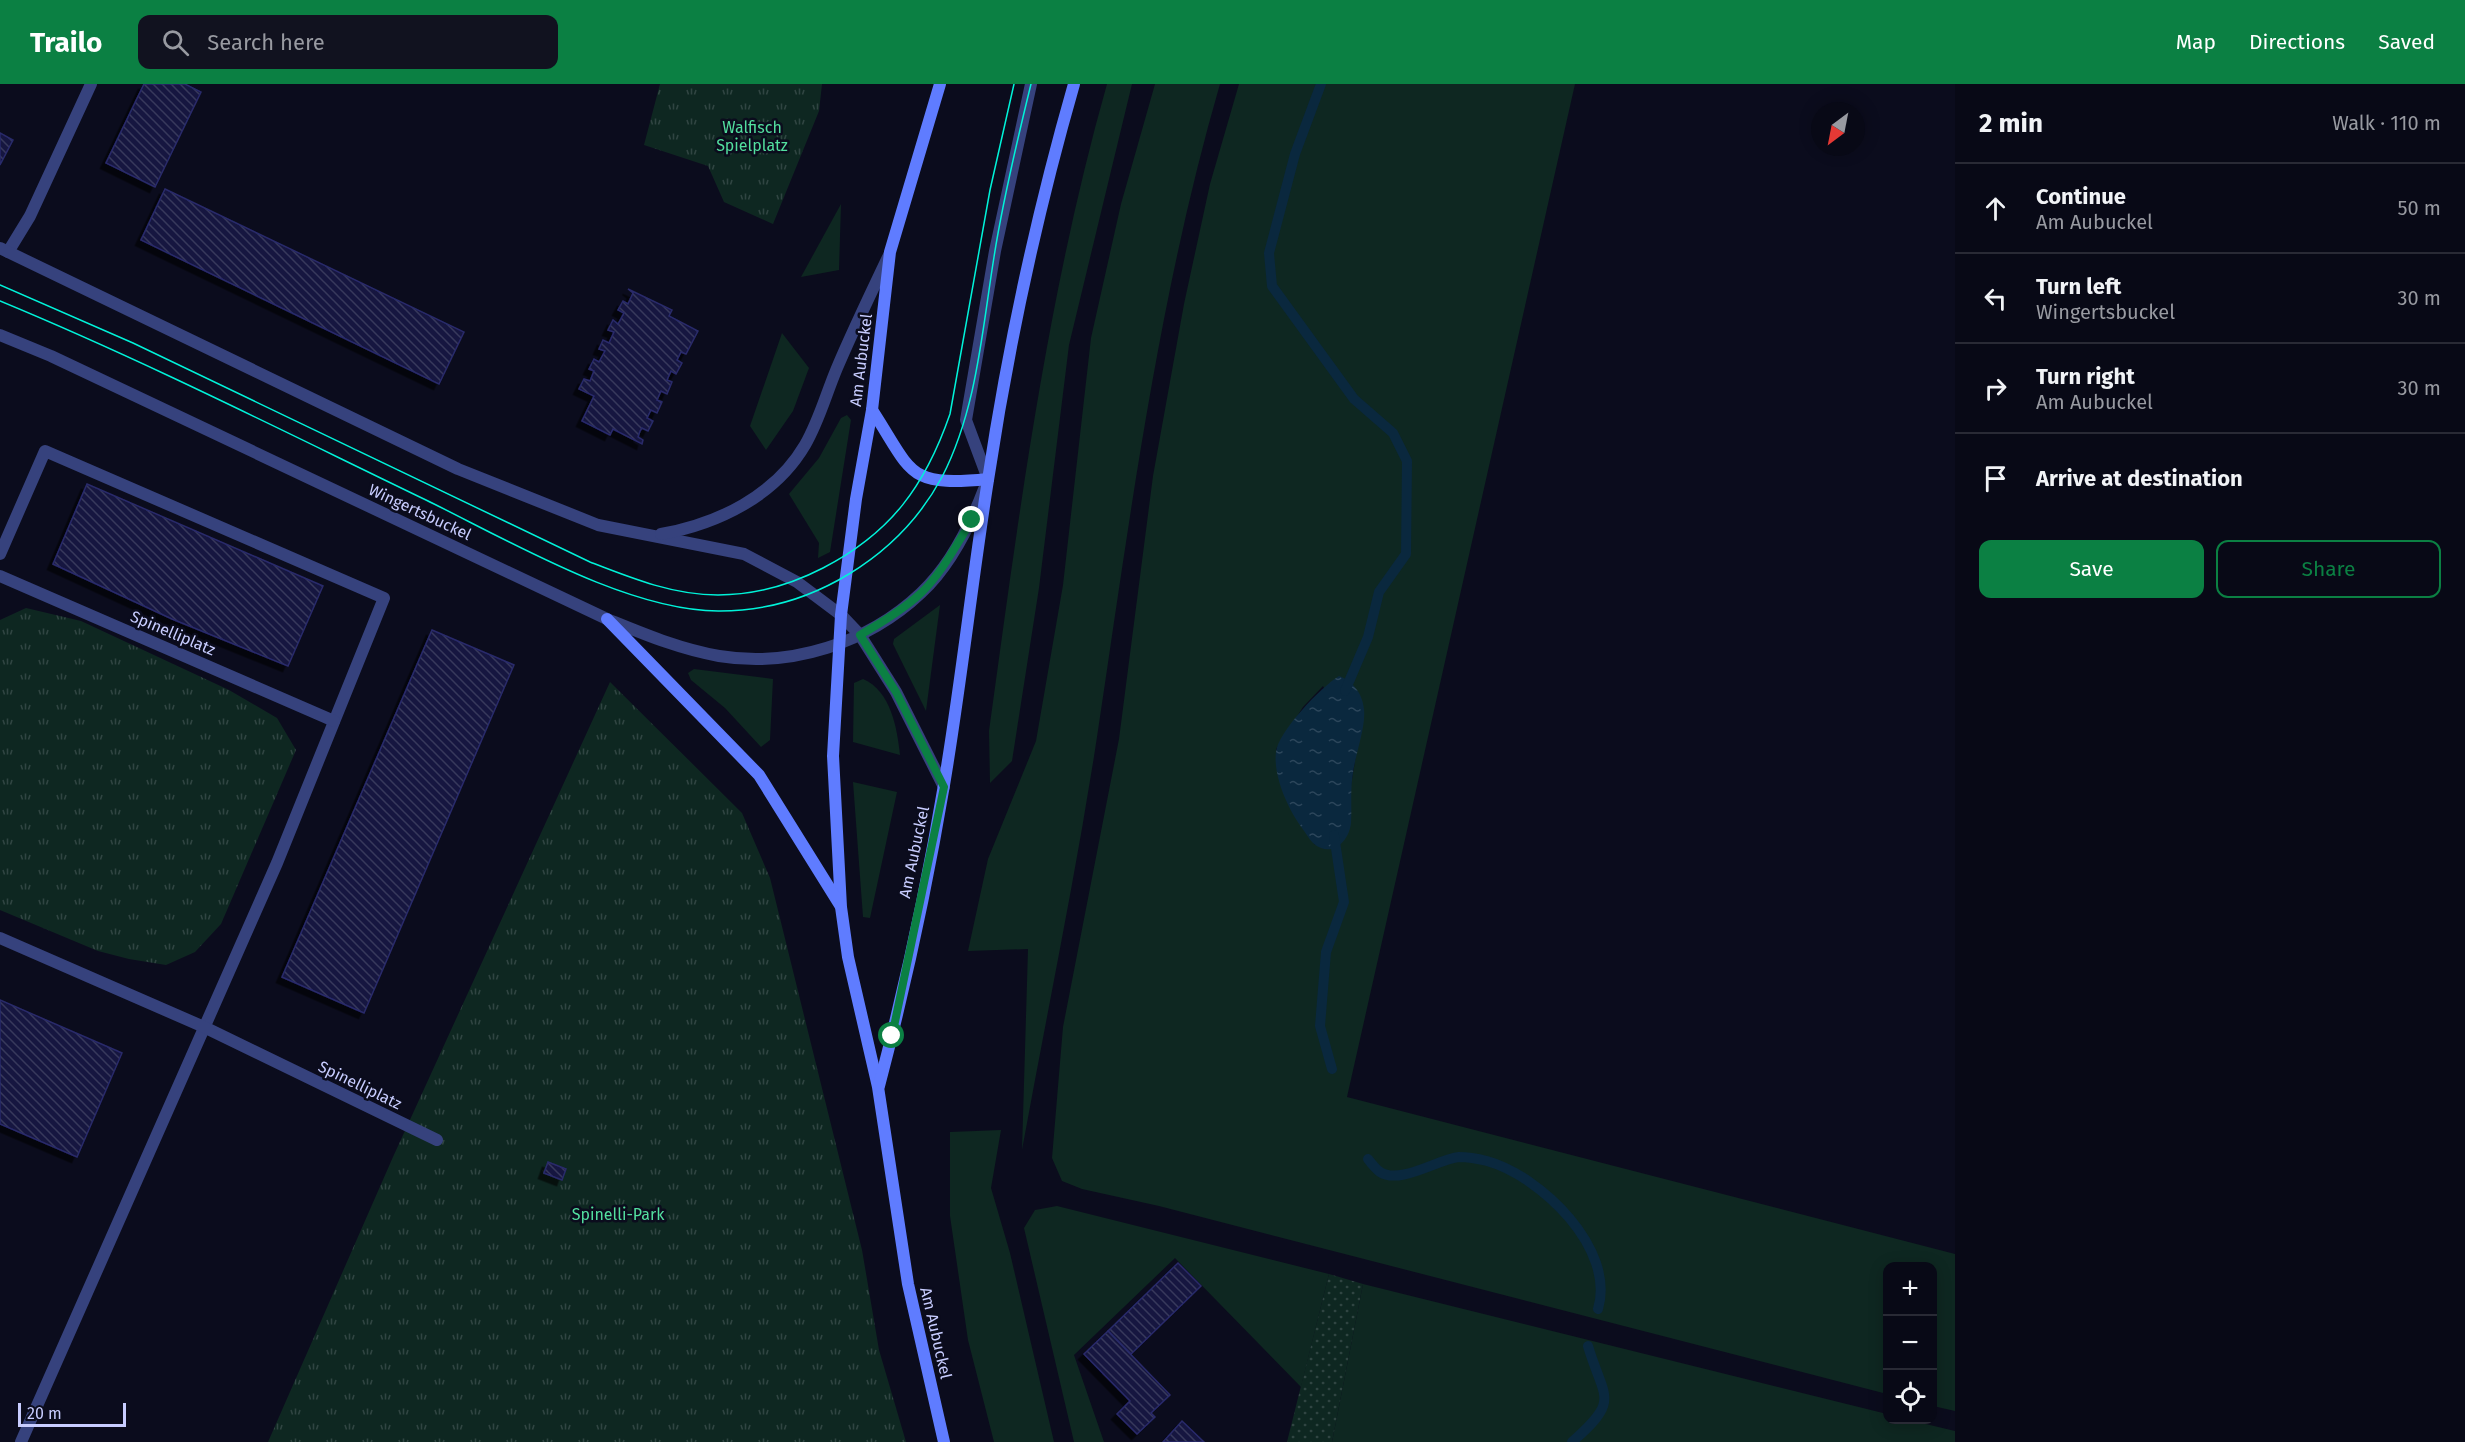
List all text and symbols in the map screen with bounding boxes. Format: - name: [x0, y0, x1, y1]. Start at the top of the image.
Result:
- search box: [138, 15, 558, 69]
- text: Trailo: [30, 26, 102, 59]
- icon: search: [159, 26, 192, 59]
- text: Search here: [207, 29, 325, 56]
- text: Map: [2176, 29, 2216, 55]
- text: Directions: [2249, 29, 2345, 55]
- text: Saved: [2378, 29, 2435, 55]
- north arrow: [1811, 102, 1865, 156]
- text: 2 min: [1979, 108, 2043, 139]
- text: Walk · 110 m: [2332, 111, 2441, 135]
- park label: Walfisch Spielplatz: [716, 118, 788, 155]
- text: Continue: [2036, 183, 2126, 210]
- icon: ahead: [1979, 192, 2012, 225]
- text: 50 m: [2397, 196, 2441, 220]
- text: Am Aubuckel: [2036, 210, 2153, 234]
- text: Turn left: [2036, 273, 2121, 300]
- icon: left: [1979, 282, 2012, 315]
- text: 30 m: [2397, 286, 2441, 310]
- text: Wingertsbuckel: [2036, 300, 2175, 324]
- street label: Am Aubuckel: [846, 312, 876, 408]
- text: Turn right: [2036, 363, 2135, 390]
- icon: right: [1979, 372, 2012, 405]
- text: 30 m: [2397, 376, 2441, 400]
- text: Am Aubuckel: [2036, 390, 2153, 414]
- icon: arrive: [1979, 462, 2012, 495]
- text: Arrive at destination: [2036, 465, 2243, 492]
- street label: Wingertsbuckel: [366, 480, 475, 544]
- route end: [958, 506, 984, 532]
- button: Save: [1979, 540, 2204, 598]
- button: Share: [2216, 540, 2441, 598]
- street label: Spinelliplatz: [128, 607, 218, 659]
- street label: Am Aubuckel: [895, 804, 933, 900]
- route start: [878, 1022, 904, 1048]
- street label: Spinelliplatz: [315, 1057, 405, 1113]
- park label: Spinelli-Park: [572, 1205, 665, 1224]
- map controls: [1883, 1262, 1937, 1424]
- button: +: [1883, 1262, 1937, 1316]
- street label: Am Aubuckel: [916, 1285, 956, 1381]
- button: −: [1883, 1316, 1937, 1370]
- button: locate: [1883, 1370, 1937, 1424]
- scale bar: [18, 1400, 126, 1428]
- text: 20 m: [27, 1404, 62, 1423]

